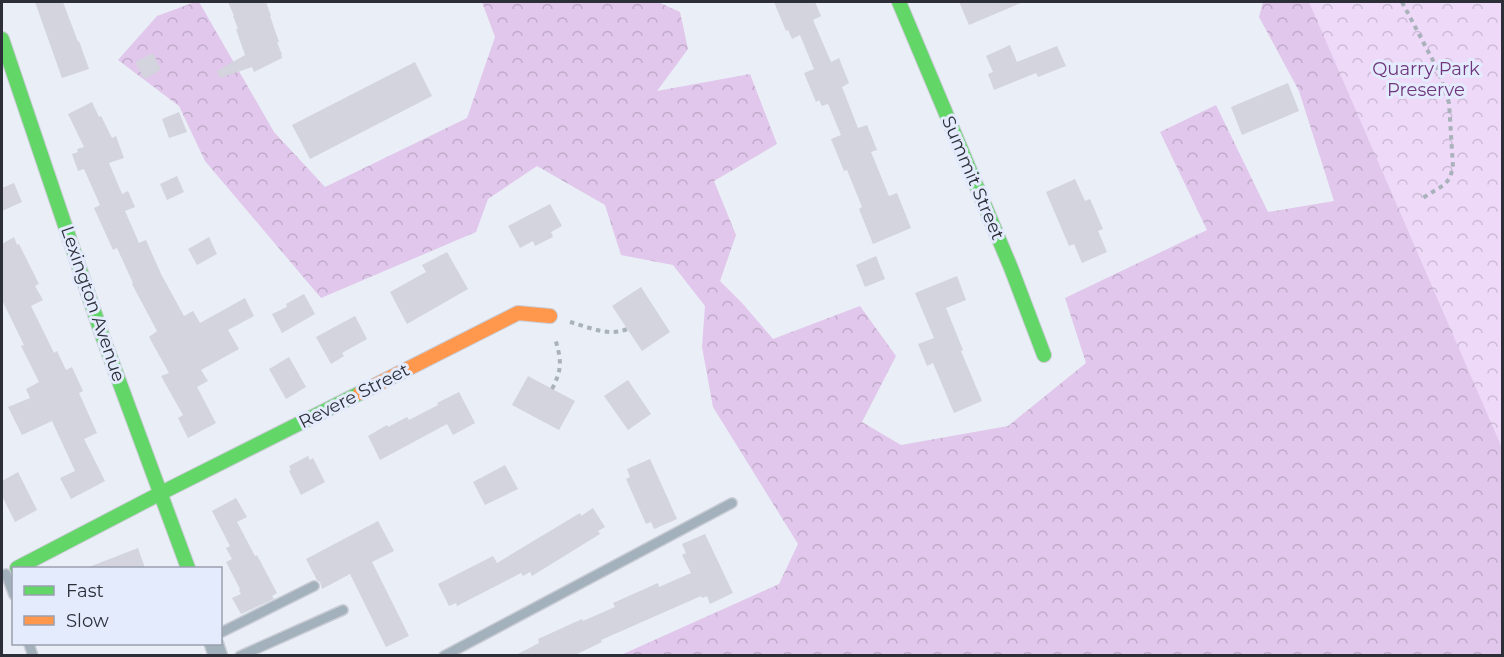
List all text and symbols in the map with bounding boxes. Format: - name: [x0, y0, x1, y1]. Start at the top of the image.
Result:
- park label: Quarry Park Preserve: [1372, 58, 1480, 101]
- street label: Summit Street: [937, 113, 1009, 243]
- street label: Lexington Avenue: [56, 223, 130, 385]
- street label: Revere Street: [295, 359, 413, 433]
- legend: [12, 567, 222, 645]
- text: Fast: [66, 580, 104, 602]
- text: Slow: [66, 610, 109, 632]

